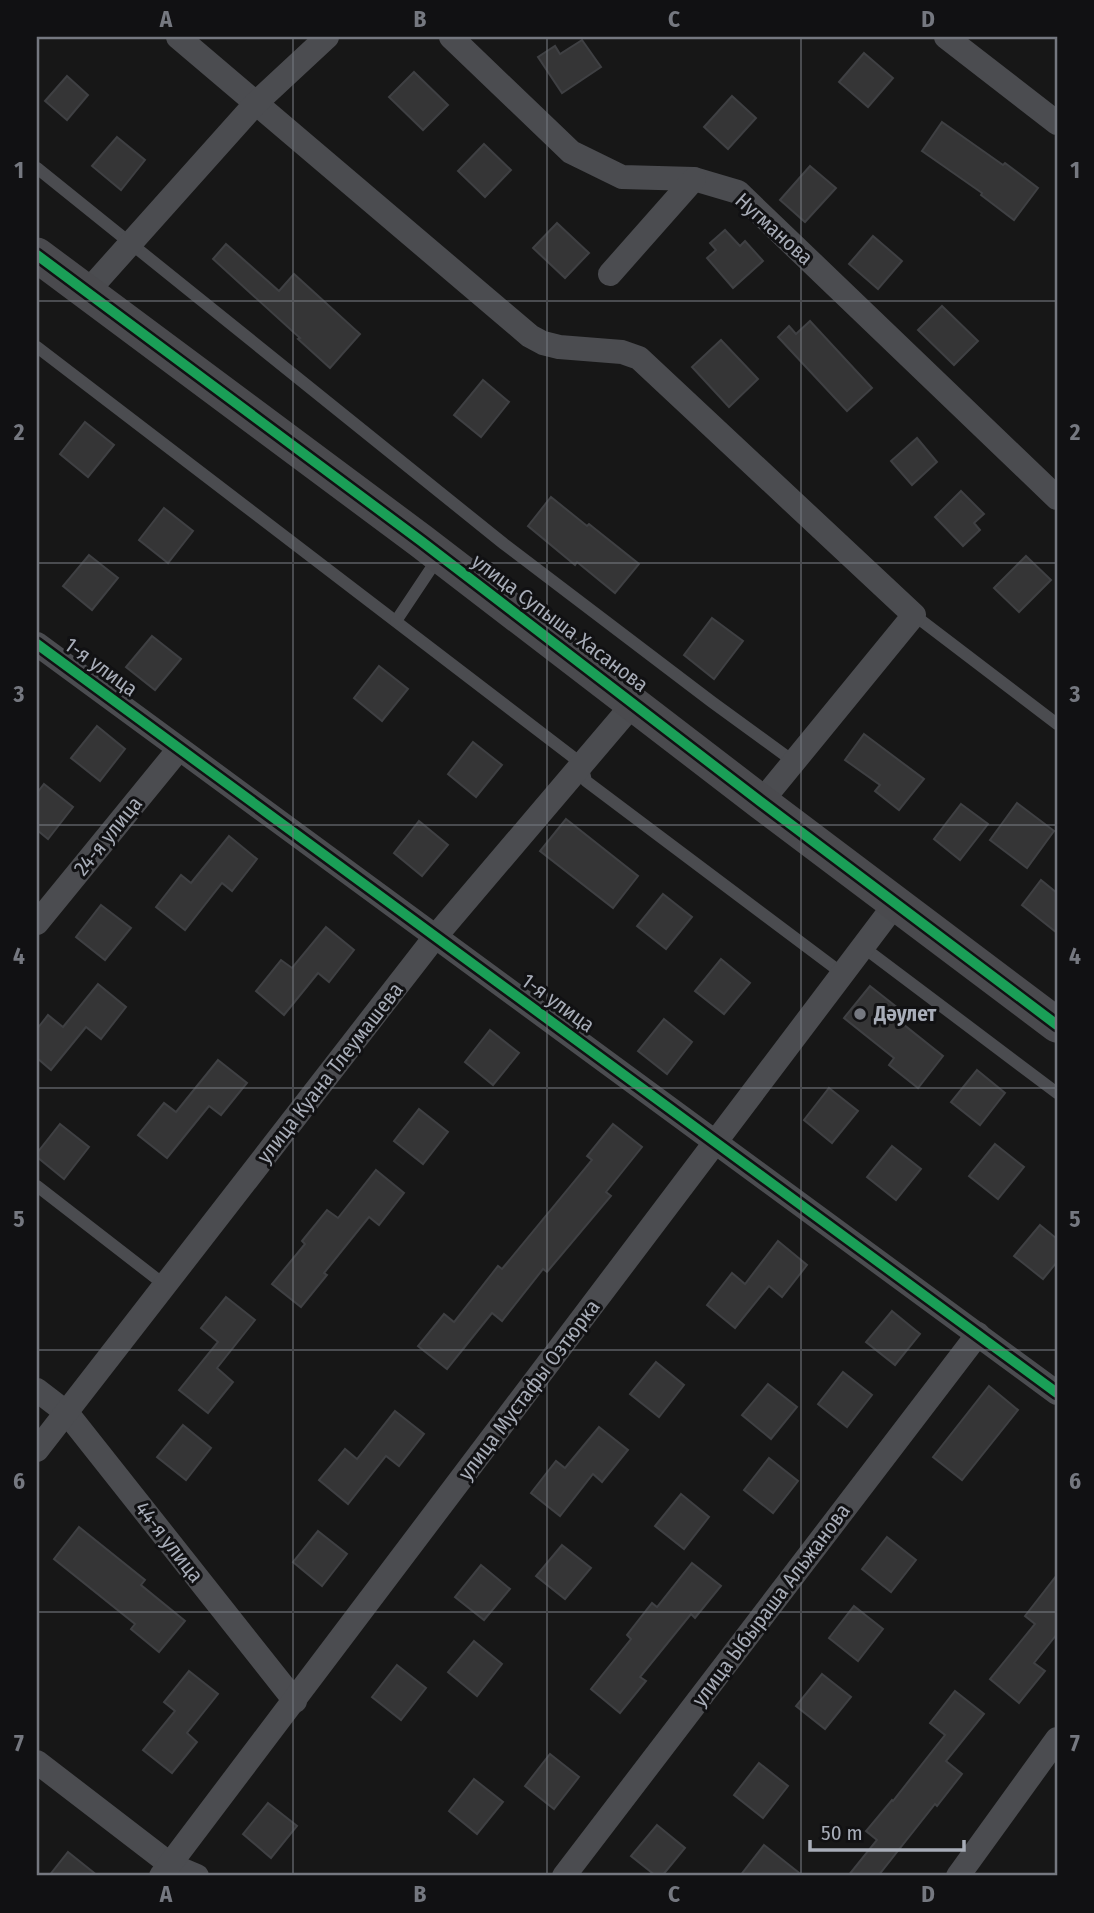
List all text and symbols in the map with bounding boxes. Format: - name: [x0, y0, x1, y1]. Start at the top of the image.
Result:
- text: A: [159, 5, 173, 33]
- text: B: [414, 5, 427, 33]
- text: C: [668, 5, 680, 33]
- text: D: [921, 5, 935, 33]
- text: 1: [14, 156, 24, 184]
- text: 1: [1070, 156, 1080, 184]
- street label: Нугманова: [730, 187, 818, 271]
- text: 2: [13, 418, 25, 446]
- text: 2: [1069, 418, 1081, 446]
- street label: улица Супыша Хасанова: [467, 548, 653, 698]
- street label: 1-я улица: [60, 632, 142, 702]
- text: 3: [13, 680, 25, 708]
- text: 3: [1069, 680, 1081, 708]
- street label: 24-я улица: [68, 791, 148, 881]
- text: 4: [13, 942, 25, 970]
- text: 4: [1069, 942, 1081, 970]
- street label: 1-я улица: [517, 968, 599, 1038]
- street label: улица Куана Тлеумашева: [251, 977, 409, 1169]
- place label: Дәулет: [873, 1001, 937, 1027]
- marker: Дәулет: [852, 1006, 868, 1022]
- text: 5: [13, 1205, 25, 1233]
- text: 5: [1069, 1205, 1081, 1233]
- street label: улица Мустафы Озтюрка: [453, 1295, 605, 1485]
- text: 6: [13, 1467, 25, 1495]
- text: 6: [1069, 1467, 1081, 1495]
- street label: 44-я улица: [129, 1496, 209, 1588]
- street label: улица Ыбыраша Альжанова: [686, 1498, 856, 1712]
- text: 7: [14, 1729, 24, 1757]
- text: 7: [1070, 1729, 1080, 1757]
- scale bar: [810, 1808, 964, 1852]
- text: 50 m: [821, 1820, 863, 1846]
- text: A: [159, 1880, 173, 1908]
- text: B: [414, 1880, 427, 1908]
- text: C: [668, 1880, 680, 1908]
- text: D: [921, 1880, 935, 1908]

